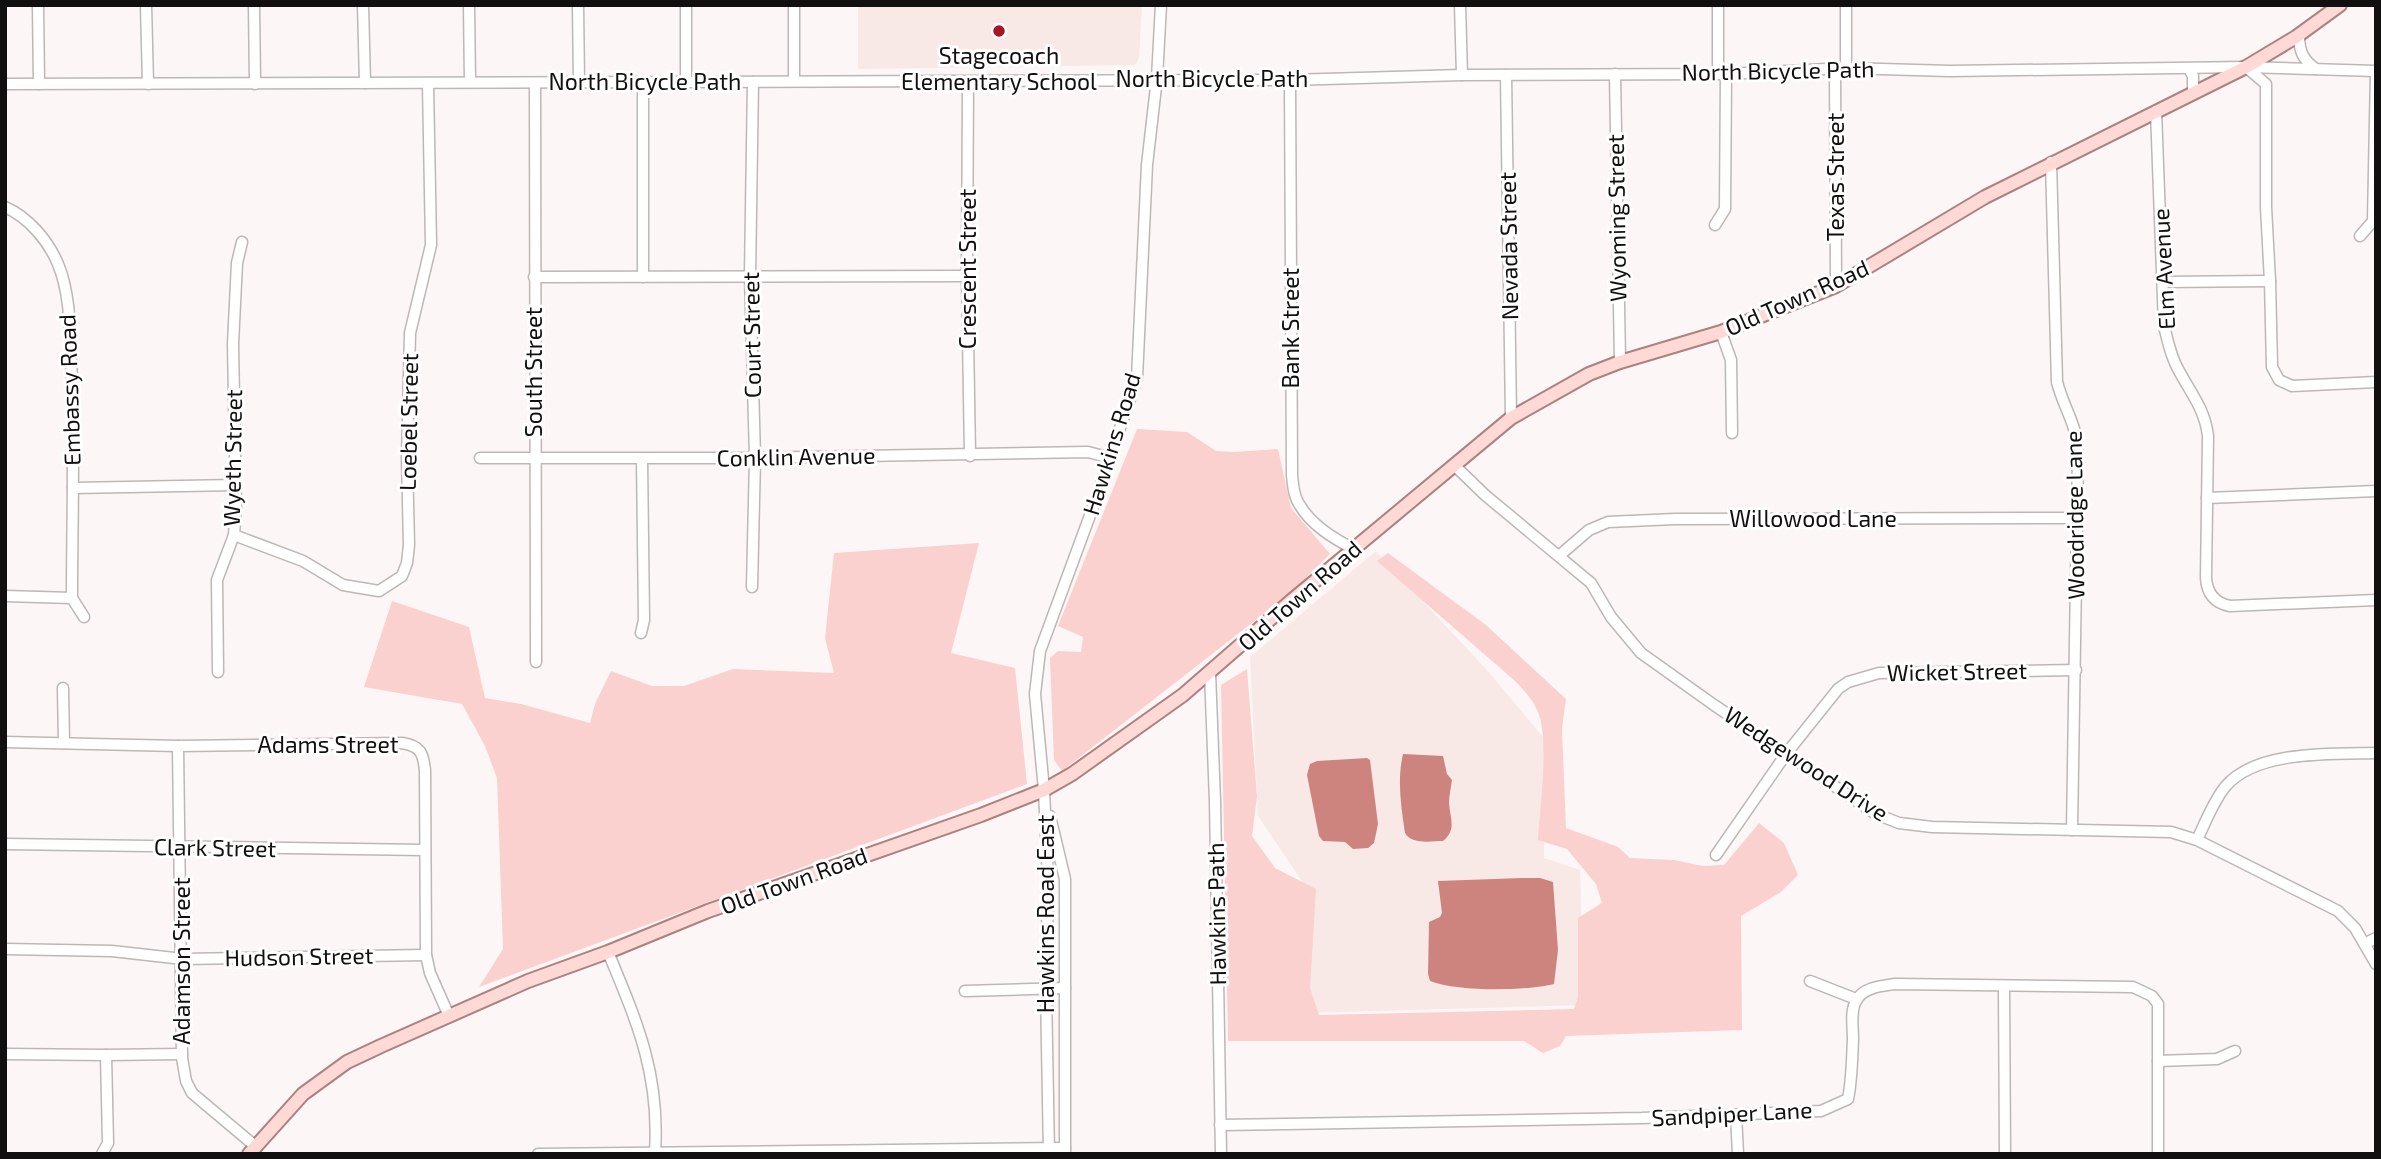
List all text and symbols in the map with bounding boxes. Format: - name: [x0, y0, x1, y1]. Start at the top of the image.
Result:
- marker: Stagecoach Elementary School: [991, 23, 1007, 39]
- place label: Stagecoach Elementary School: [901, 41, 1097, 95]
- street label: North Bicycle Path: [1681, 54, 1875, 86]
- street label: North Bicycle Path: [1116, 64, 1308, 92]
- street label: North Bicycle Path: [549, 67, 741, 95]
- street label: Texas Street: [1821, 112, 1849, 241]
- street label: Wyoming Street: [1601, 134, 1631, 302]
- street label: Nevada Street: [1493, 172, 1523, 320]
- street label: Crescent Street: [953, 188, 981, 349]
- street label: Elm Avenue: [2146, 208, 2180, 330]
- street label: Old Town Road: [1720, 253, 1873, 341]
- street label: Bank Street: [1276, 267, 1304, 388]
- street label: Court Street: [736, 271, 766, 398]
- street label: South Street: [519, 307, 547, 437]
- street label: Embassy Road: [52, 314, 86, 466]
- street label: Loebel Street: [393, 353, 423, 491]
- street label: Hawkins Road: [1076, 369, 1146, 518]
- street label: Wyeth Street: [217, 389, 247, 527]
- street label: Woodridge Lane: [2059, 430, 2089, 600]
- street label: Conklin Avenue: [716, 441, 876, 471]
- street label: Willowood Lane: [1729, 504, 1897, 532]
- street label: Old Town Road: [1232, 534, 1367, 656]
- street label: Wicket Street: [1887, 656, 2028, 686]
- street label: Wedgewood Drive: [1719, 700, 1894, 827]
- street label: Adams Street: [258, 730, 399, 758]
- street label: Hawkins Road East: [1031, 814, 1059, 1013]
- street label: Clark Street: [154, 832, 277, 862]
- street label: Old Town Road: [716, 841, 871, 920]
- street label: Hawkins Path: [1201, 842, 1231, 986]
- street label: Adamson Street: [167, 877, 195, 1045]
- street label: Hudson Street: [224, 941, 374, 971]
- street label: Sandpiper Lane: [1651, 1095, 1813, 1131]

